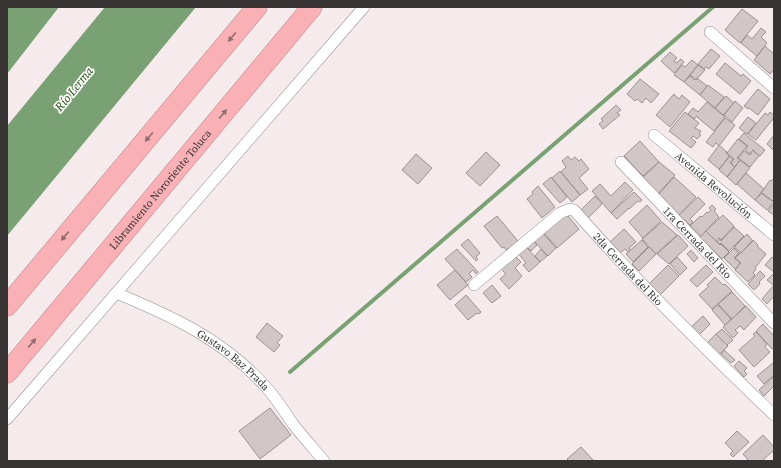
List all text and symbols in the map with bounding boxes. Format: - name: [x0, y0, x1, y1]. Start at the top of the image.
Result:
- one-way arrow: [228, 32, 237, 42]
- water label: Río Lerma: [51, 63, 97, 115]
- one-way arrow: [219, 109, 228, 119]
- street label: Libramiento Nororiente Toluca: [106, 126, 215, 253]
- one-way arrow: [144, 131, 153, 142]
- street label: Avenida Revolución: [672, 149, 756, 222]
- street label: 1ra Cerrada del Rio: [659, 204, 735, 282]
- street label: 2da Cerrada del Rio: [589, 229, 666, 309]
- one-way arrow: [61, 231, 70, 242]
- street label: Gustavo Baz Prada: [194, 326, 273, 394]
- one-way arrow: [28, 337, 36, 348]

